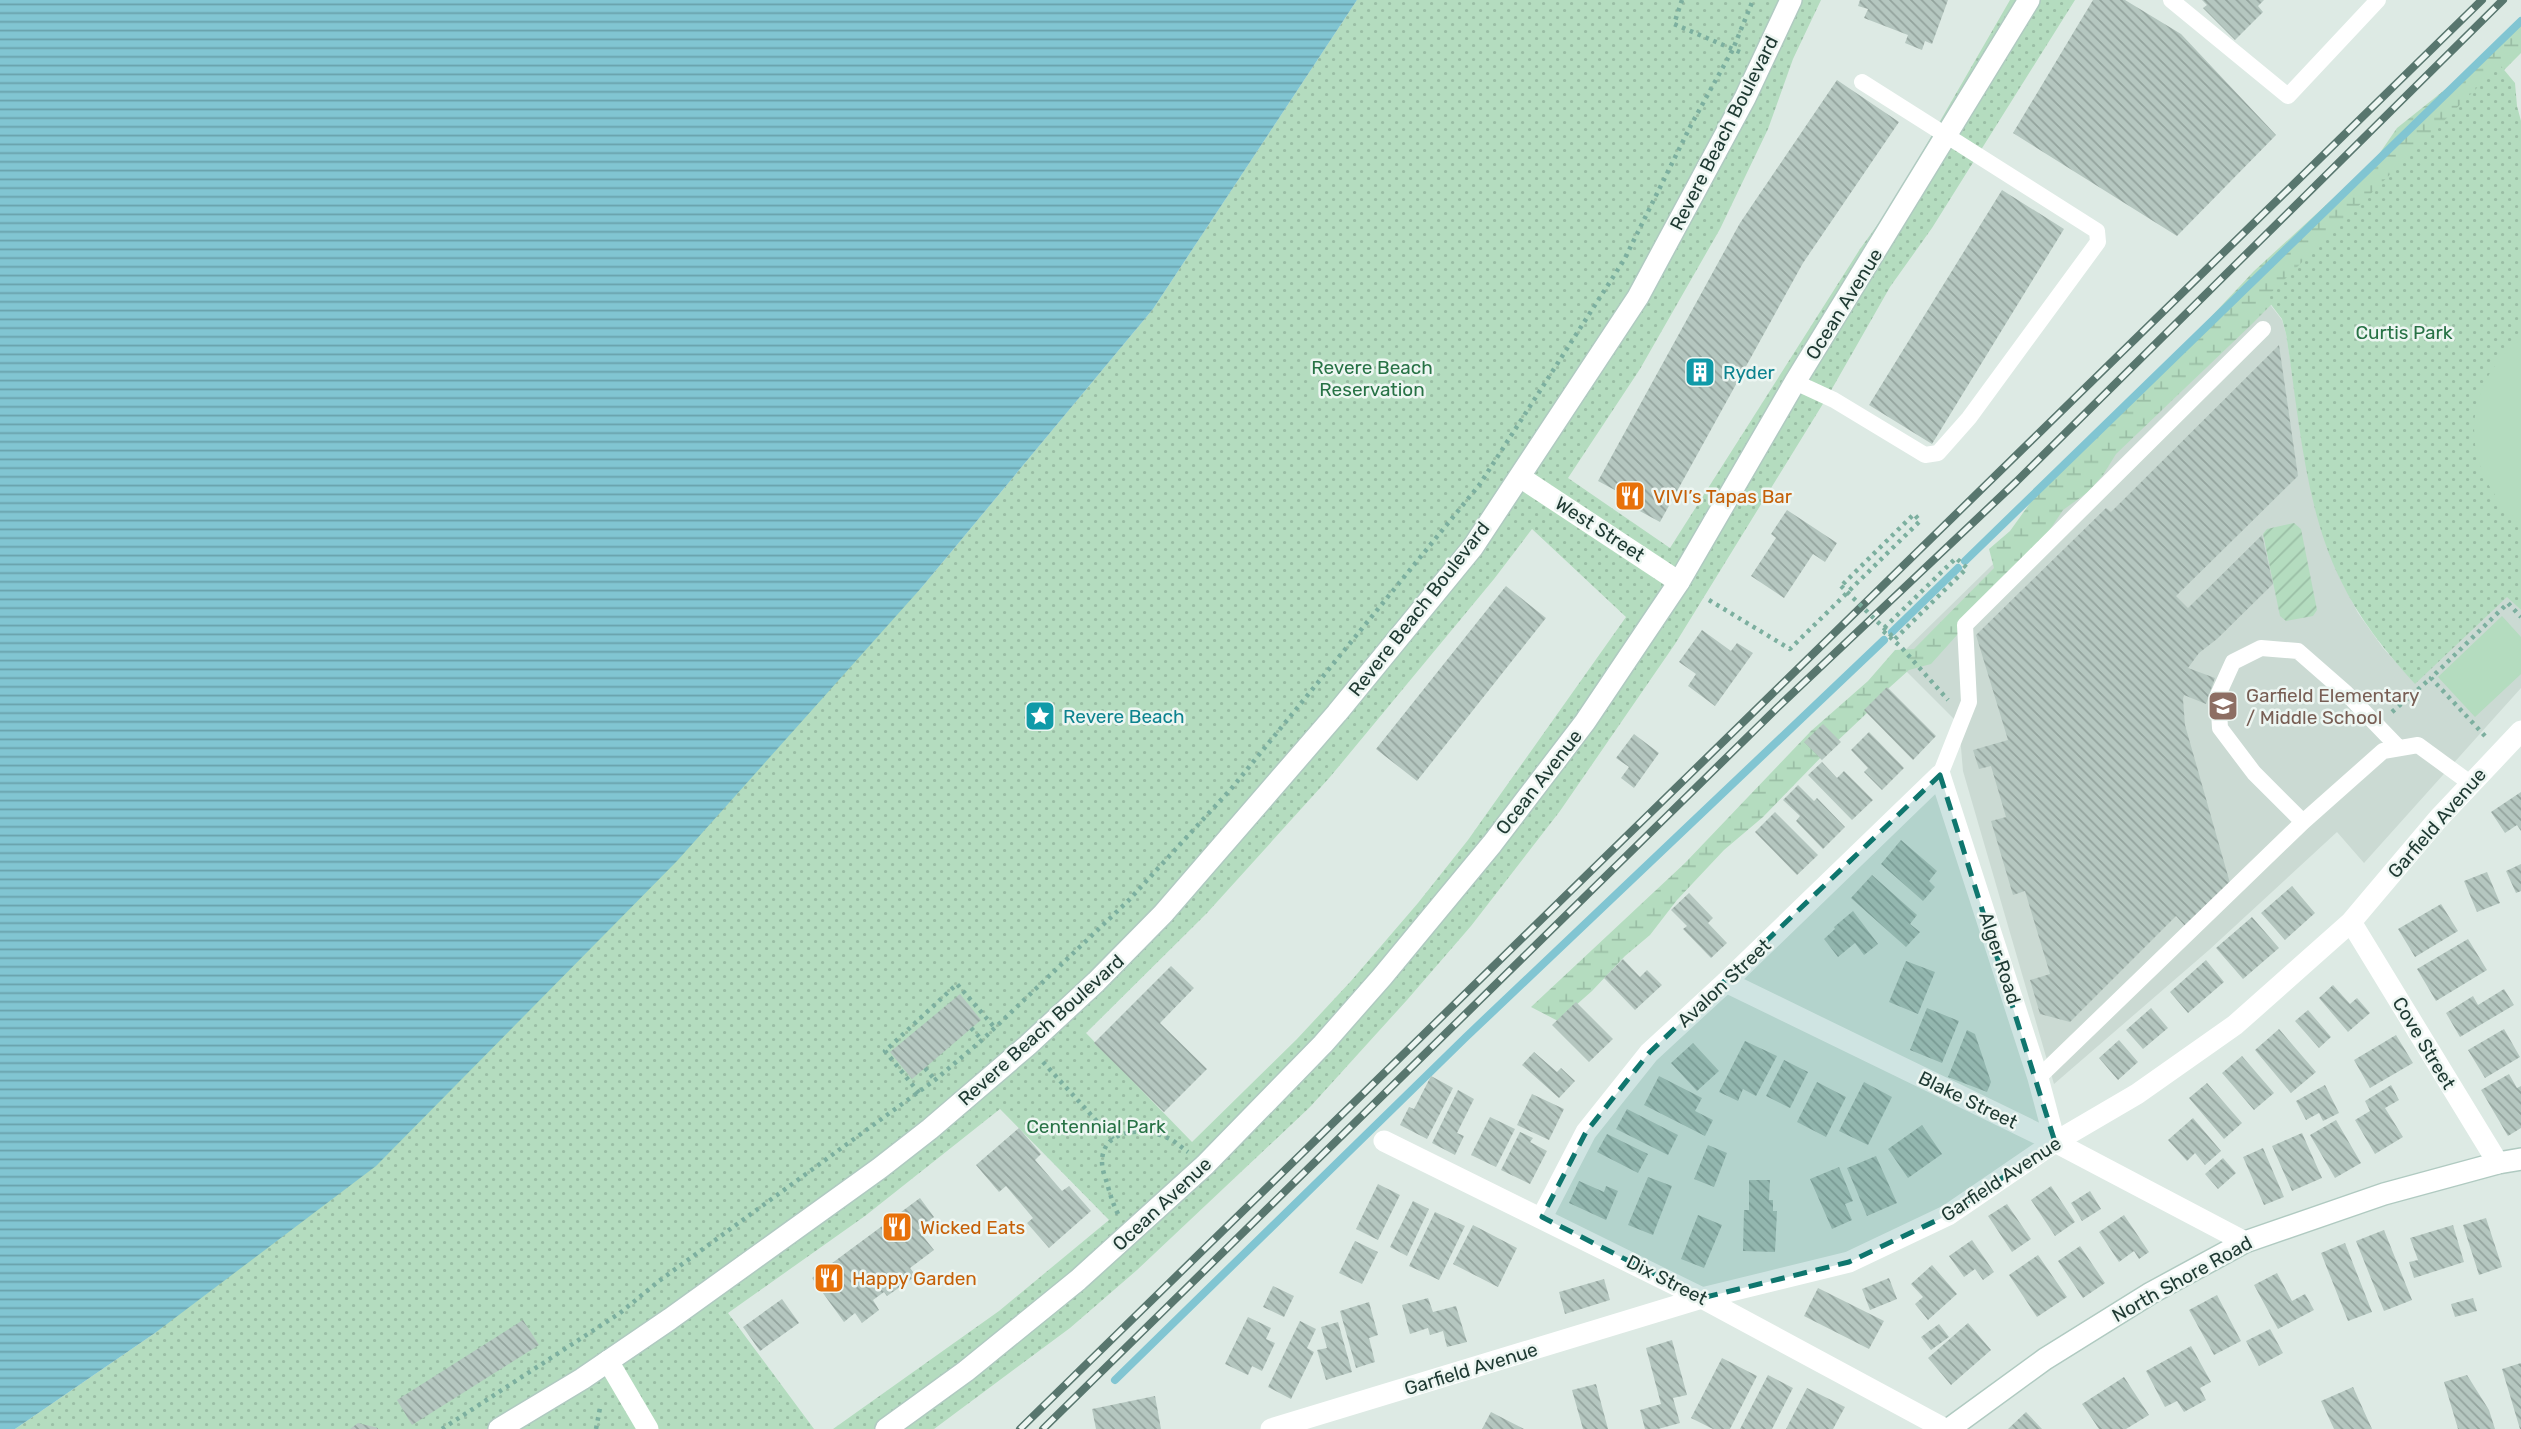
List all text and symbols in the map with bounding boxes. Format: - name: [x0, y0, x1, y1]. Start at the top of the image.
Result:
- street label: Revere Beach Boulevard: [1665, 32, 1783, 234]
- street label: Ocean Avenue: [1801, 244, 1887, 364]
- park label: Curtis Park: [2355, 321, 2453, 344]
- building icon: Ryder: [1683, 355, 1717, 389]
- park label: Revere Beach Reservation: [1311, 356, 1433, 401]
- place label: Ryder: [1723, 361, 1776, 384]
- restaurant icon: VIVI’s Tapas Bar: [1613, 479, 1647, 513]
- place label: VIVI’s Tapas Bar: [1653, 485, 1793, 508]
- street label: West Street: [1551, 492, 1650, 567]
- street label: Revere Beach Boulevard: [1344, 517, 1494, 701]
- place label: Garfield Elementary / Middle School: [2246, 684, 2420, 729]
- school or university icon: Garfield Elementary / Middle School: [2206, 689, 2240, 723]
- place icon: Revere Beach: [1023, 699, 1057, 733]
- place label: Revere Beach: [1063, 705, 1185, 728]
- street label: Ocean Avenue: [1491, 725, 1587, 839]
- street label: Garfield Avenue: [2383, 763, 2491, 883]
- street label: Alger Road: [1974, 909, 2026, 1007]
- street label: Avalon Street: [1672, 933, 1776, 1032]
- street label: Revere Beach Boulevard: [953, 949, 1129, 1111]
- street label: Cove Street: [2387, 993, 2461, 1094]
- street label: Blake Street: [1915, 1066, 2022, 1134]
- park label: Centennial Park: [1026, 1115, 1166, 1138]
- street label: Garfield Avenue: [1937, 1132, 2065, 1226]
- street label: Ocean Avenue: [1108, 1152, 1216, 1256]
- restaurant icon: Wicked Eats: [880, 1210, 914, 1244]
- place label: Wicked Eats: [920, 1216, 1025, 1239]
- street label: North Shore Road: [2108, 1231, 2256, 1327]
- street label: Dix Street: [1623, 1250, 1712, 1310]
- restaurant icon: Happy Garden: [812, 1261, 846, 1295]
- place label: Happy Garden: [852, 1267, 977, 1290]
- street label: Garfield Avenue: [1401, 1338, 1541, 1400]

